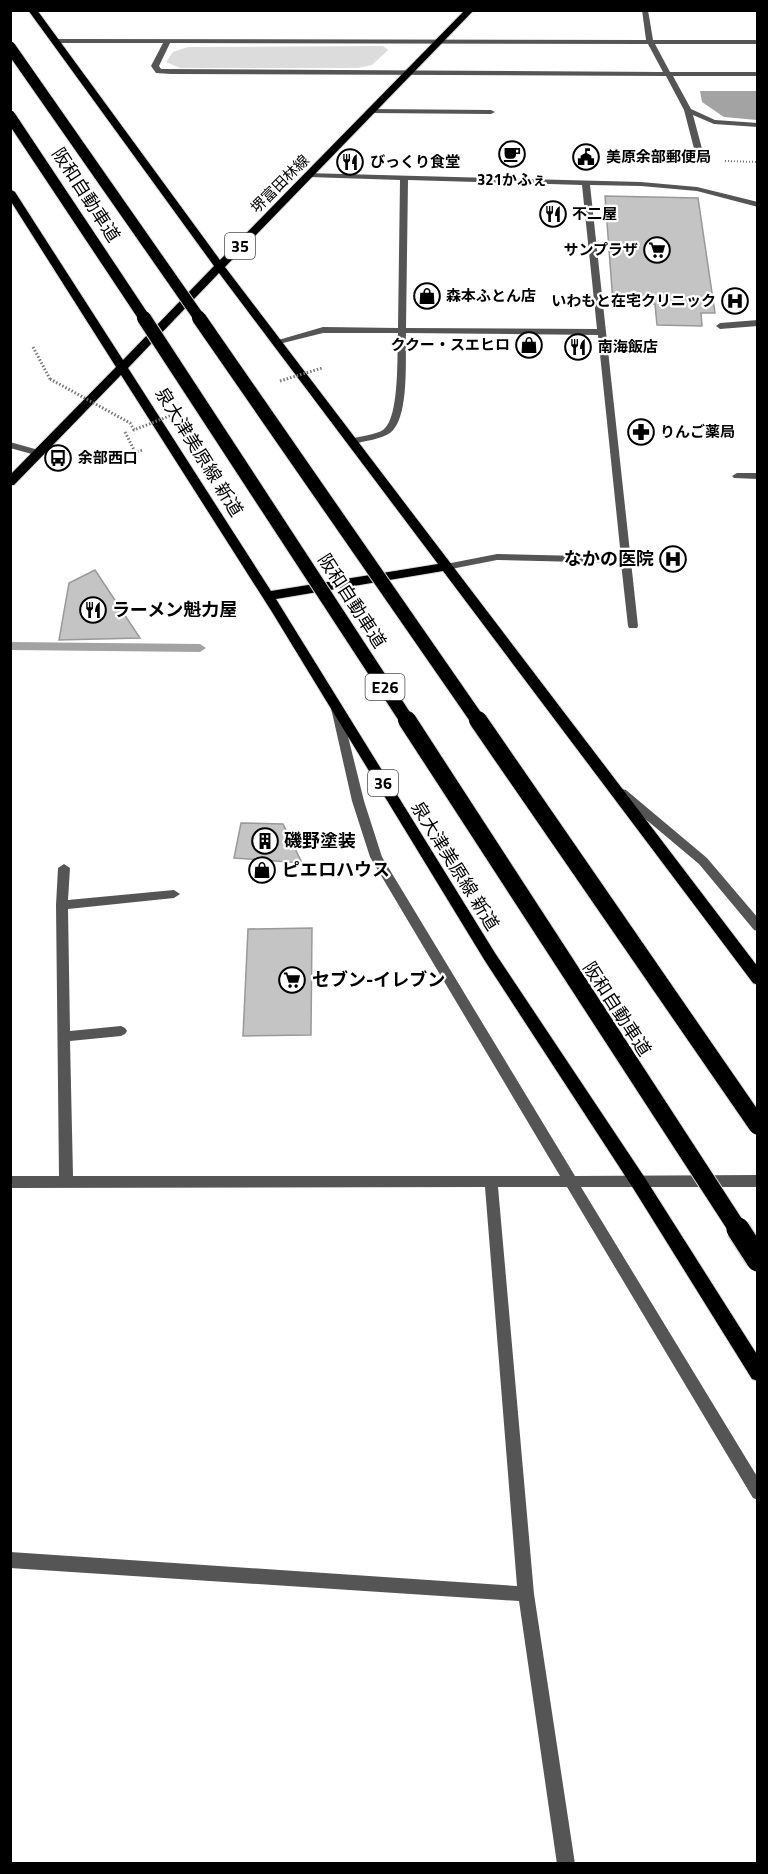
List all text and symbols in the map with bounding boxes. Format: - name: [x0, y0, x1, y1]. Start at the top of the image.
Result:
- cafe icon: 321かふぇ: [497, 139, 527, 169]
- street label: 阪和自動車道: [46, 142, 127, 247]
- public building icon: 美原余部郵便局: [571, 142, 601, 172]
- place label: 美原余部郵便局: [606, 145, 711, 168]
- restaurant icon: びっくり食堂: [335, 147, 365, 177]
- street label: 堺富田林線: [245, 149, 314, 218]
- place label: びっくり食堂: [370, 150, 460, 173]
- place label: 321かふぇ: [477, 168, 547, 191]
- restaurant icon: 不二屋: [538, 199, 568, 229]
- place label: 不二屋: [572, 202, 617, 225]
- road number: 35: [225, 233, 255, 259]
- supermarket icon: サンプラザ: [642, 235, 672, 265]
- place label: サンプラザ: [563, 238, 638, 261]
- shop icon: 森本ふとん店: [412, 281, 442, 311]
- place label: 森本ふとん店: [446, 284, 536, 307]
- hospital icon: いわもと在宅クリニック: [720, 286, 750, 316]
- place label: いわもと在宅クリニック: [551, 289, 716, 312]
- shop icon: ククー・スエヒロ: [514, 330, 544, 360]
- restaurant icon: 南海飯店: [563, 332, 593, 362]
- place label: ククー・スエヒロ: [391, 333, 510, 356]
- place label: 南海飯店: [598, 335, 658, 358]
- street label: 泉大津美原線 新道: [149, 382, 250, 522]
- pharmacy icon: りんご薬局: [626, 417, 656, 447]
- place label: りんご薬局: [660, 420, 735, 443]
- bus stop icon: 余部西口: [43, 443, 73, 473]
- place label: 余部西口: [78, 446, 138, 469]
- hospital icon: なかの医院: [658, 544, 688, 574]
- place label: なかの医院: [564, 545, 654, 572]
- street label: 阪和自動車道: [312, 548, 393, 653]
- restaurant icon: ラーメン魁力屋: [78, 595, 108, 625]
- place label: ラーメン魁力屋: [112, 596, 237, 623]
- road number: E26: [366, 674, 404, 700]
- road number: 36: [368, 770, 398, 796]
- street label: 泉大津美原線 新道: [405, 796, 506, 936]
- building icon: 磯野塗装: [250, 826, 280, 856]
- place label: 磯野塗装: [284, 827, 356, 854]
- shop icon: ピエロハウス: [247, 855, 277, 885]
- place label: ピエロハウス: [282, 856, 390, 883]
- street label: 阪和自動車道: [577, 956, 658, 1061]
- supermarket icon: セブン-イレブン: [277, 965, 307, 995]
- place label: セブン-イレブン: [312, 966, 445, 993]

